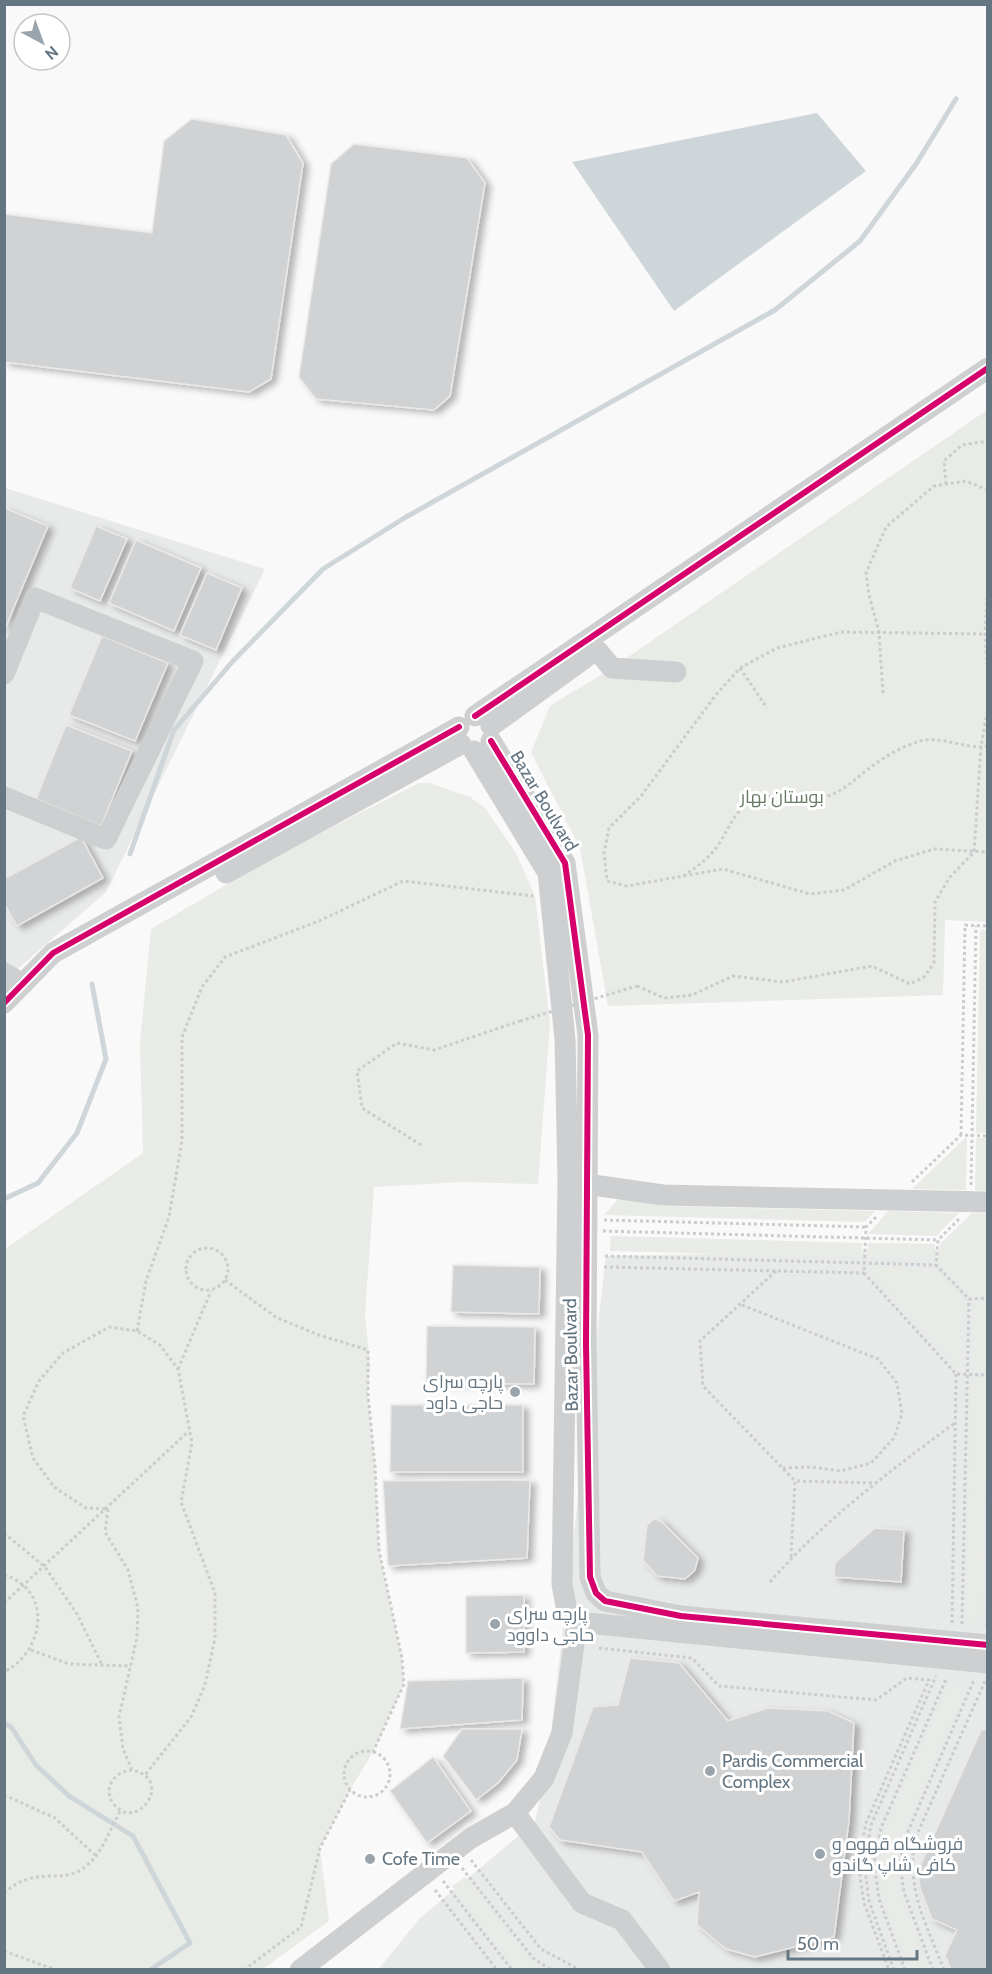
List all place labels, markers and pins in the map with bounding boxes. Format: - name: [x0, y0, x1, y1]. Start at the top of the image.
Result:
- place label: پارچه سرای حاجی داود: [423, 1371, 503, 1414]
- marker: پارچه سرای حاجی داود: [508, 1385, 522, 1399]
- place label: پارچه سرای حاجی داوود: [507, 1603, 594, 1646]
- marker: پارچه سرای حاجی داوود: [488, 1617, 502, 1631]
- place label: Pardis Commercial Complex: [722, 1750, 864, 1793]
- marker: Pardis Commercial Complex: [703, 1764, 717, 1778]
- place label: فروشگاه قهوه و کافی شاپ گاندو: [832, 1833, 963, 1877]
- marker: فروشگاه قهوه و کافی شاپ گاندو: [813, 1847, 827, 1861]
- place label: Cofe Time: [382, 1848, 460, 1870]
- marker: Cofe Time: [363, 1852, 377, 1866]

